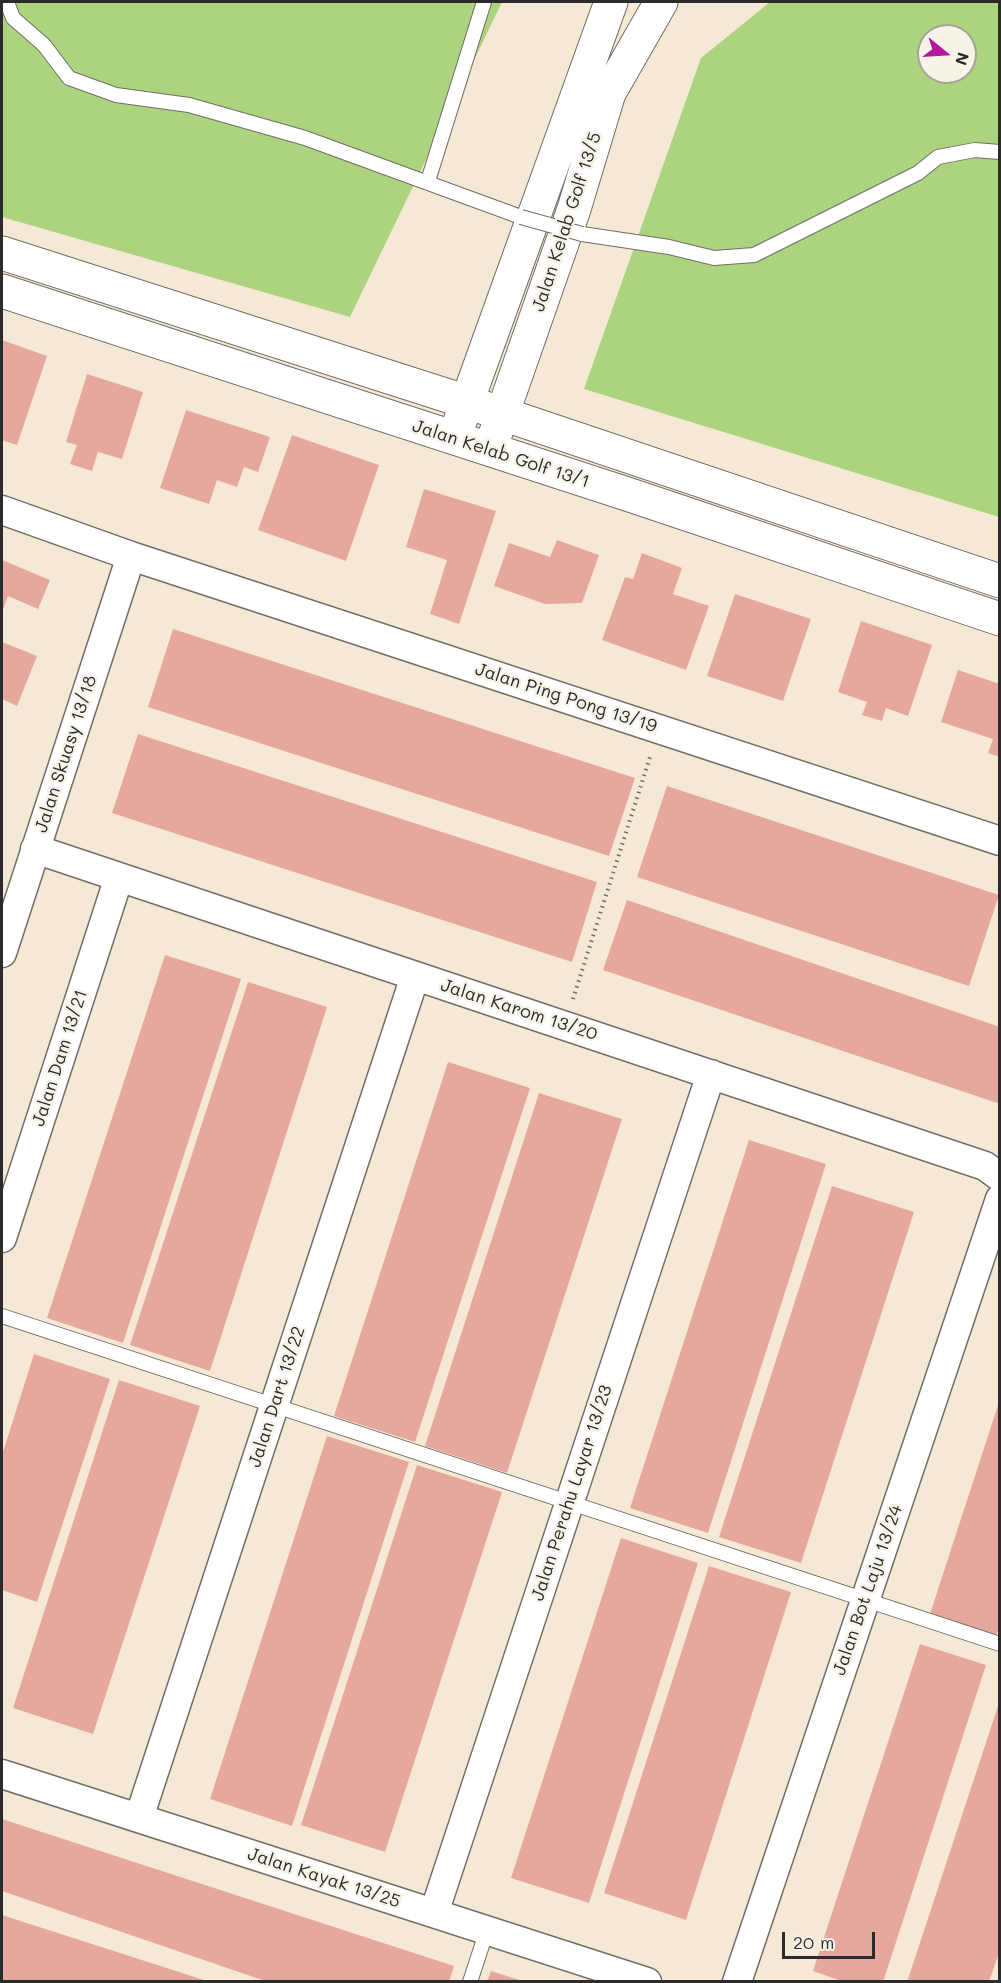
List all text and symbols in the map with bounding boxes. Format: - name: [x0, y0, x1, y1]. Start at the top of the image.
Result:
- north arrow: [917, 24, 977, 84]
- text: N: [951, 50, 975, 68]
- street label: Jalan Kelab Golf 13/5: [528, 130, 606, 314]
- street label: Jalan Kelab Golf 13/1: [410, 415, 592, 493]
- street label: Jalan Ping Pong 13/19: [472, 658, 660, 738]
- street label: Jalan Skuasy 13/18: [30, 673, 102, 835]
- street label: Jalan Karom 13/20: [438, 974, 600, 1046]
- street label: Jalan Dam 13/21: [28, 987, 92, 1129]
- street label: Jalan Dart 13/22: [244, 1324, 310, 1470]
- street label: Jalan Perahu Layar 13/23: [527, 1382, 617, 1604]
- street label: Jalan Bot Laju 13/24: [829, 1502, 907, 1678]
- street label: Jalan Kayak 13/25: [245, 1843, 403, 1913]
- scale bar: [785, 1920, 878, 1958]
- text: 20 m: [793, 1930, 834, 1954]

